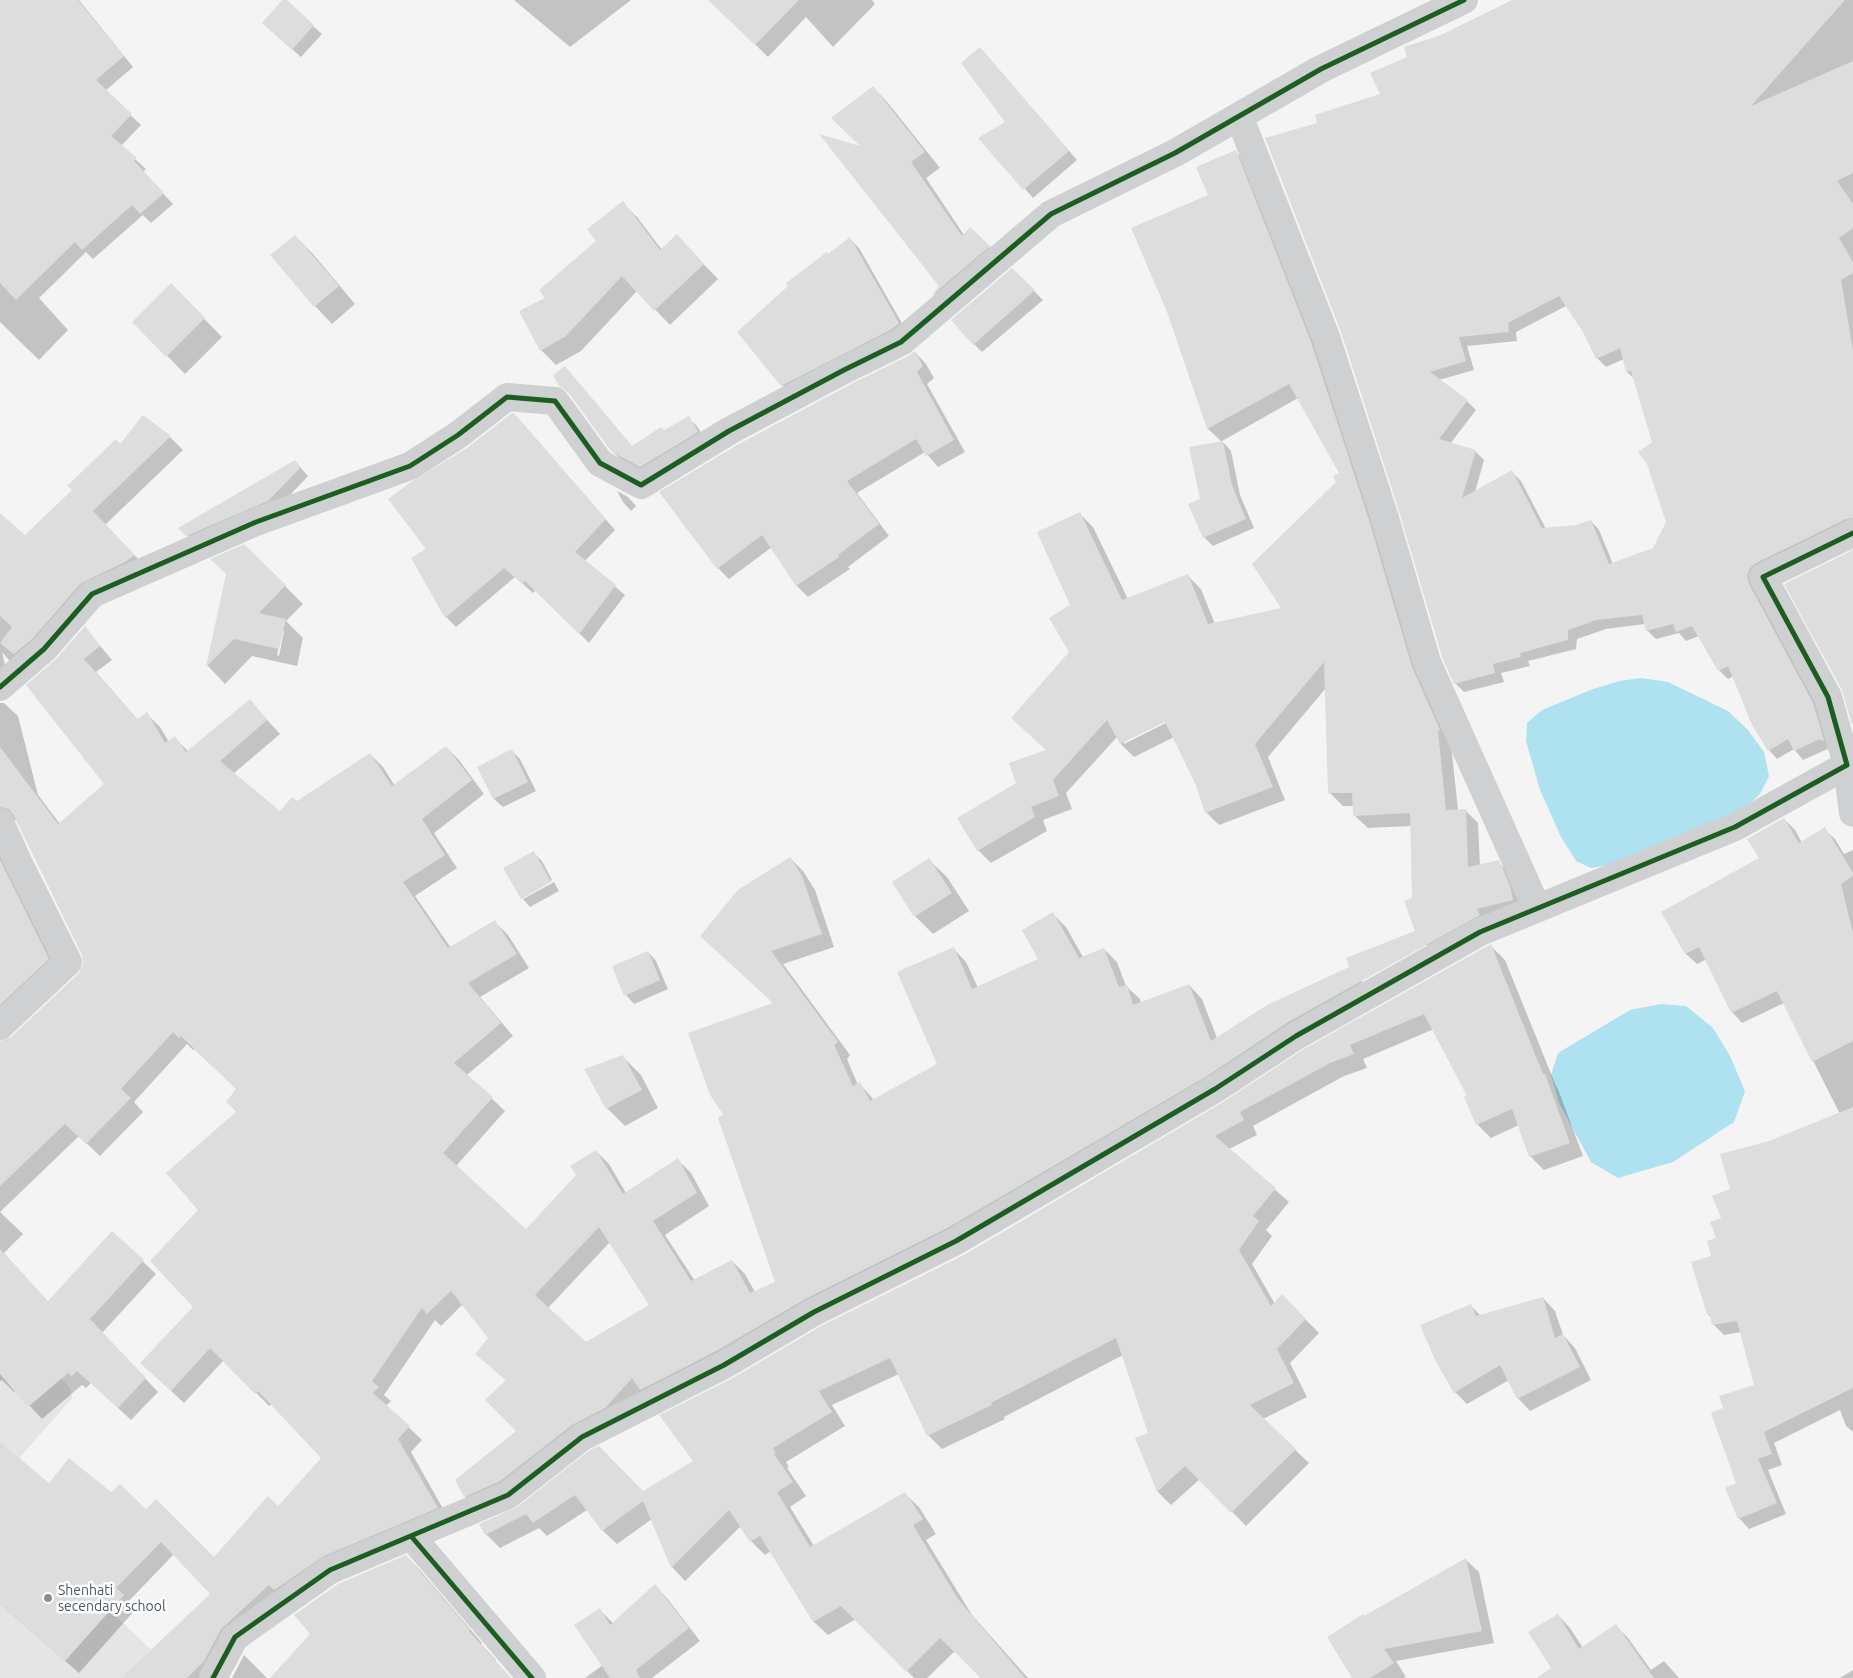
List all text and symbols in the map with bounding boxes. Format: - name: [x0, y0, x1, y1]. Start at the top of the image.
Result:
- place label: Shenhati secendary school: [58, 1582, 166, 1614]
- marker: Shenhati secendary school: [42, 1592, 54, 1604]

